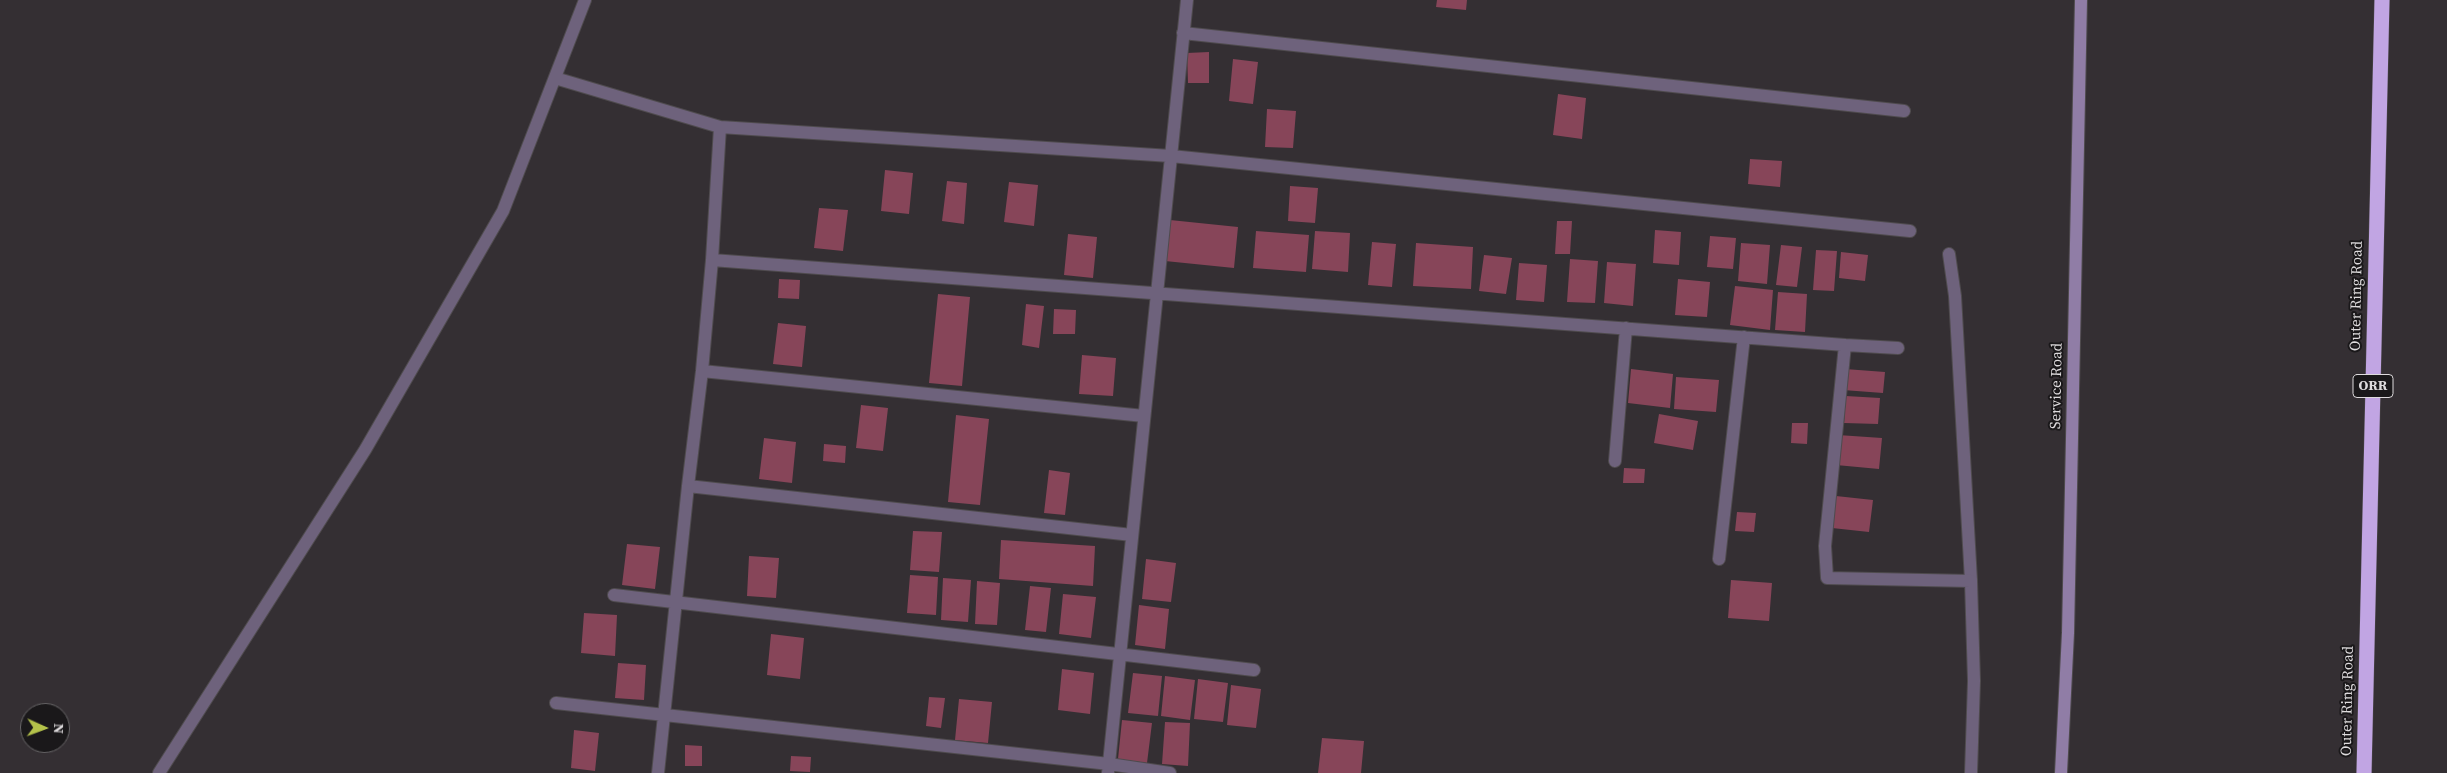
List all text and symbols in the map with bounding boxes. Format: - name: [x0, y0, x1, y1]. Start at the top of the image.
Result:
- street label: Outer Ring Road: [2347, 241, 2367, 351]
- street label: Service Road: [2047, 343, 2067, 429]
- road number: ORR: [2353, 374, 2393, 398]
- street label: Outer Ring Road: [2338, 646, 2358, 756]
- north arrow: [20, 703, 70, 753]
- text: N: [49, 723, 69, 734]

